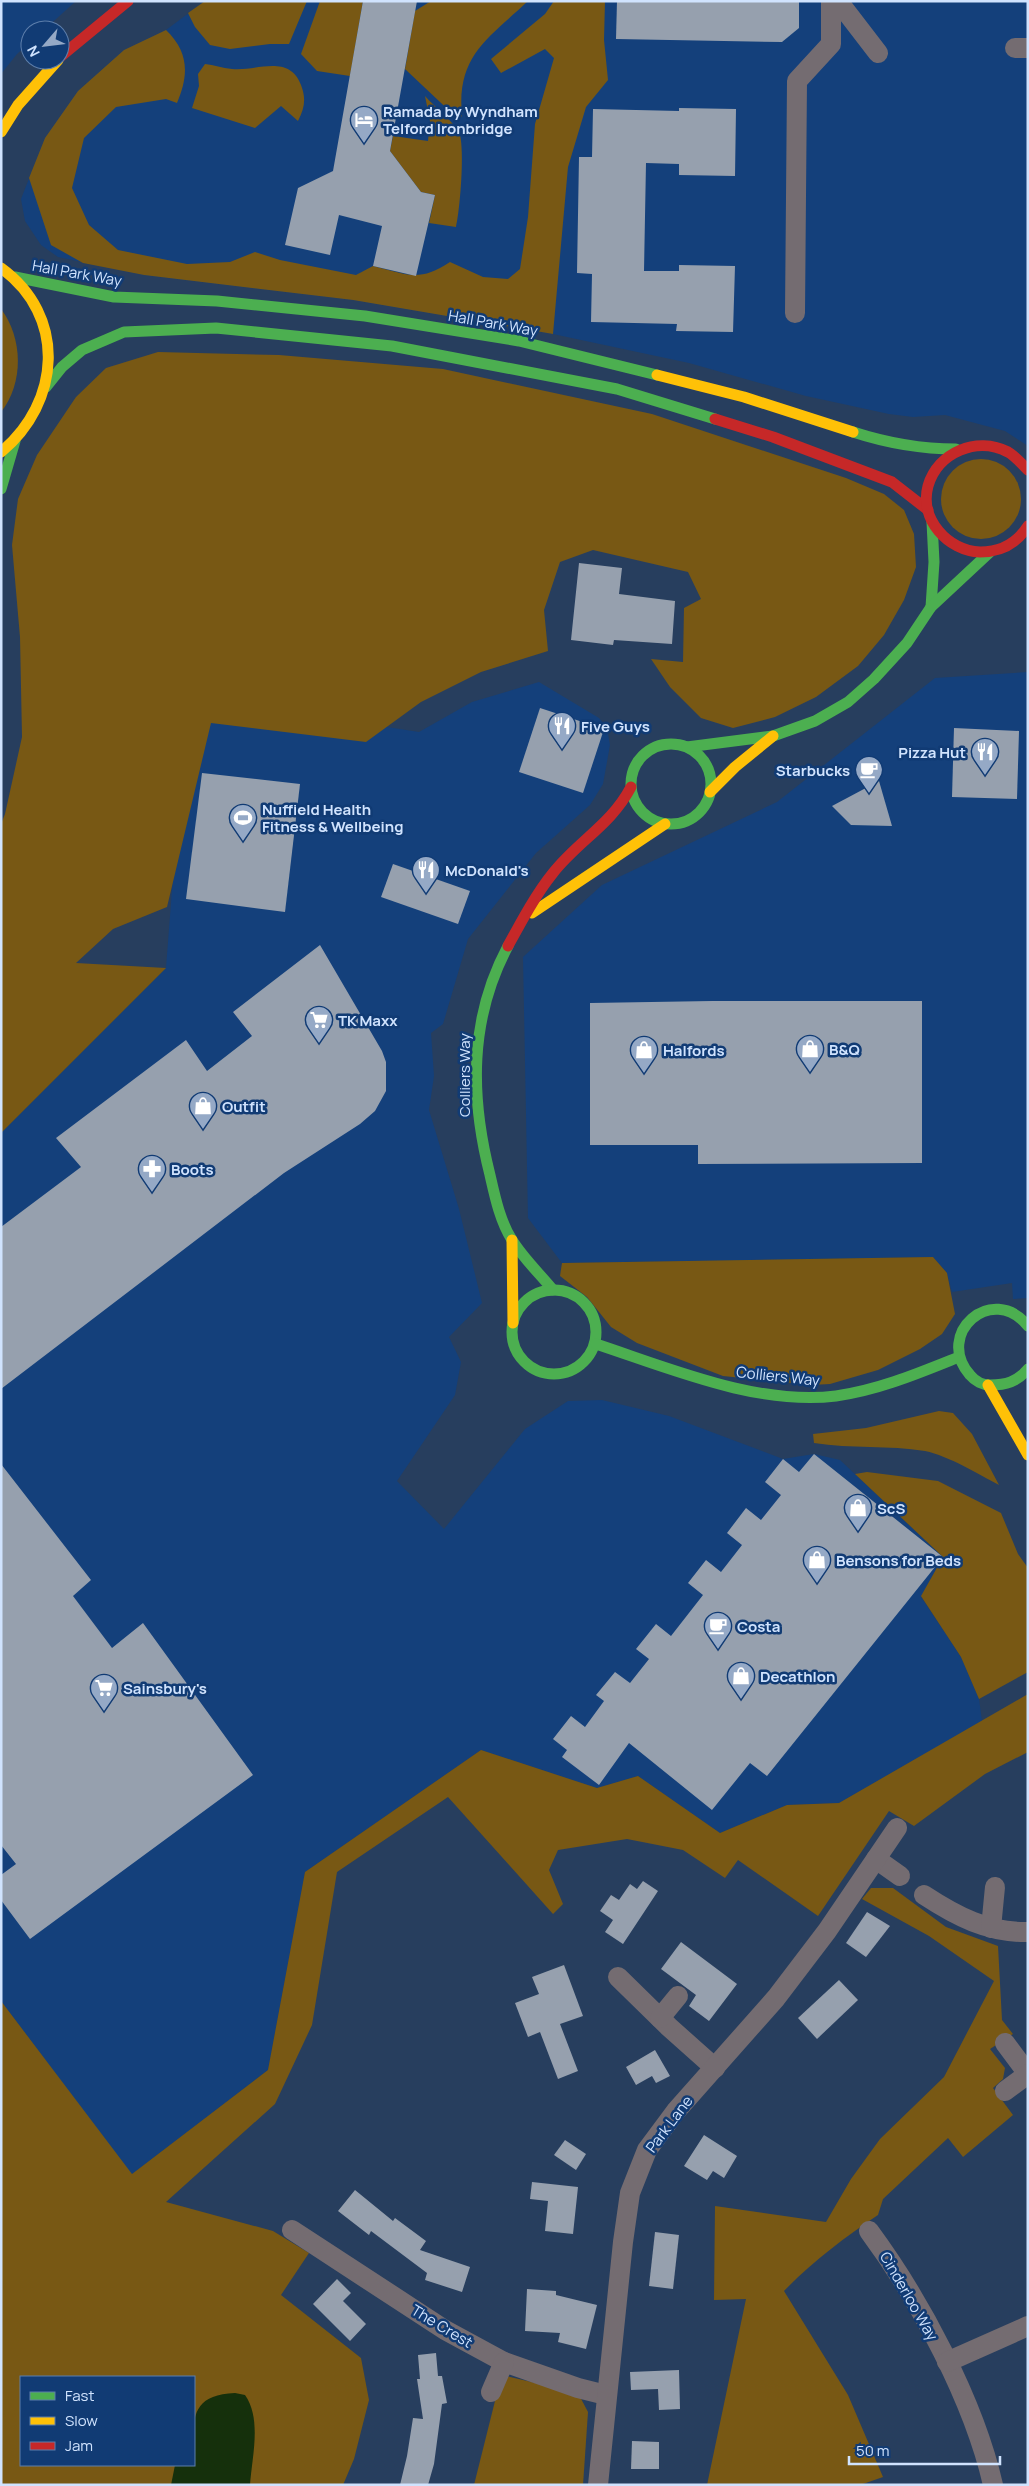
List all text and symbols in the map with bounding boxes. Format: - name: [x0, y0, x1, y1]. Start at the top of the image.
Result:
- north arrow: [20, 20, 70, 70]
- text: N: [22, 42, 44, 60]
- place label: Ramada by Wyndham Telford Ironbridge: [383, 101, 538, 139]
- hotel icon: Ramada by Wyndham Telford Ironbridge: [349, 105, 379, 144]
- street label: Hall Park Way: [31, 255, 124, 291]
- street label: Hall Park Way: [447, 305, 540, 341]
- restaurant icon: Five Guys: [547, 711, 577, 750]
- place label: Five Guys: [581, 716, 650, 737]
- restaurant icon: Pizza Hut: [970, 737, 1000, 776]
- place label: Pizza Hut: [898, 742, 966, 763]
- cafe icon: Starbucks: [854, 755, 884, 794]
- place label: Starbucks: [776, 760, 850, 781]
- place label: Nuffield Health Fitness & Wellbeing: [262, 799, 403, 837]
- sports icon: Nuffield Health Fitness & Wellbeing: [228, 803, 258, 842]
- restaurant icon: McDonald's: [411, 855, 441, 894]
- place label: McDonald's: [445, 860, 529, 881]
- supermarket icon: TK Maxx: [304, 1005, 334, 1044]
- place label: TK Maxx: [338, 1010, 398, 1031]
- street label: Colliers Way: [454, 1033, 475, 1117]
- shop icon: B&Q: [795, 1034, 825, 1073]
- shop icon: Halfords: [629, 1035, 659, 1074]
- place label: B&Q: [829, 1039, 860, 1060]
- place label: Halfords: [663, 1040, 725, 1061]
- shop icon: Outfit: [188, 1091, 218, 1130]
- place label: Outfit: [222, 1096, 266, 1117]
- pharmacy icon: Boots: [137, 1154, 167, 1193]
- place label: Boots: [171, 1159, 214, 1180]
- street label: Colliers Way: [735, 1361, 821, 1391]
- shop icon: ScS: [843, 1493, 873, 1532]
- place label: ScS: [877, 1498, 905, 1519]
- shop icon: Bensons for Beds: [802, 1545, 832, 1584]
- place label: Bensons for Beds: [836, 1550, 961, 1571]
- cafe icon: Costa: [703, 1611, 733, 1650]
- place label: Costa: [737, 1616, 780, 1637]
- shop icon: Decathlon: [726, 1661, 756, 1700]
- place label: Decathlon: [760, 1666, 835, 1687]
- supermarket icon: Sainsbury's: [89, 1673, 119, 1712]
- place label: Sainsbury's: [123, 1678, 207, 1699]
- street label: Park Lane: [641, 2091, 698, 2157]
- street label: Cinderloo Way: [875, 2248, 943, 2344]
- street label: The Crest: [407, 2299, 477, 2353]
- legend: [20, 2376, 195, 2466]
- text: Fast: [65, 2385, 94, 2406]
- text: Slow: [65, 2410, 98, 2431]
- scale bar: [849, 2434, 1000, 2466]
- text: Jam: [65, 2435, 93, 2456]
- text: 50 m: [856, 2440, 890, 2461]

